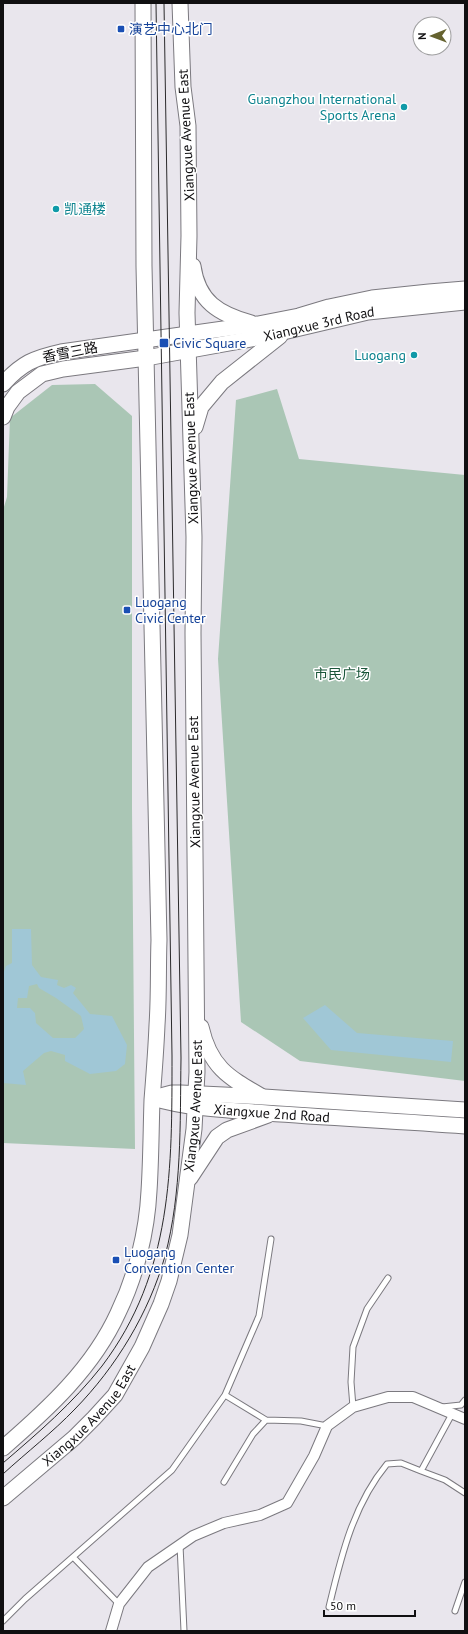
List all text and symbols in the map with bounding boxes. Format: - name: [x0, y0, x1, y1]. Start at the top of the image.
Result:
- north arrow: [412, 16, 452, 56]
- place label: 演艺中心北门: [129, 20, 213, 38]
- marker: 演艺中心北门: [116, 24, 126, 34]
- text: N: [415, 32, 429, 40]
- street label: Xiangxue Avenue East: [174, 68, 198, 201]
- place label: Guangzhou International Sports Arena: [248, 90, 396, 124]
- marker: Guangzhou International Sports Arena: [399, 102, 409, 112]
- place label: 凯通楼: [64, 200, 106, 218]
- marker: 凯通楼: [51, 204, 61, 214]
- street label: Xiangxue 3rd Road: [262, 302, 375, 345]
- place label: Civic Square: [173, 334, 246, 352]
- marker: Civic Square: [158, 337, 170, 349]
- street label: 香雪三路: [41, 338, 99, 366]
- place label: Luogang: [354, 346, 406, 364]
- marker: Luogang: [409, 350, 419, 360]
- street label: Xiangxue Avenue East: [180, 391, 202, 524]
- place label: Luogang Civic Center: [135, 593, 206, 627]
- marker: Luogang Civic Center: [122, 605, 132, 615]
- park label: 市民广场: [314, 665, 370, 683]
- street label: Xiangxue Avenue East: [184, 715, 204, 848]
- street label: Xiangxue Avenue East: [179, 1040, 206, 1173]
- street label: Xiangxue 2nd Road: [213, 1100, 330, 1126]
- place label: Luogang Convention Center: [124, 1243, 234, 1277]
- marker: Luogang Convention Center: [111, 1255, 121, 1265]
- street label: Xiangxue Avenue East: [38, 1361, 140, 1470]
- scale bar: [324, 1592, 415, 1618]
- text: 50 m: [330, 1598, 356, 1613]

